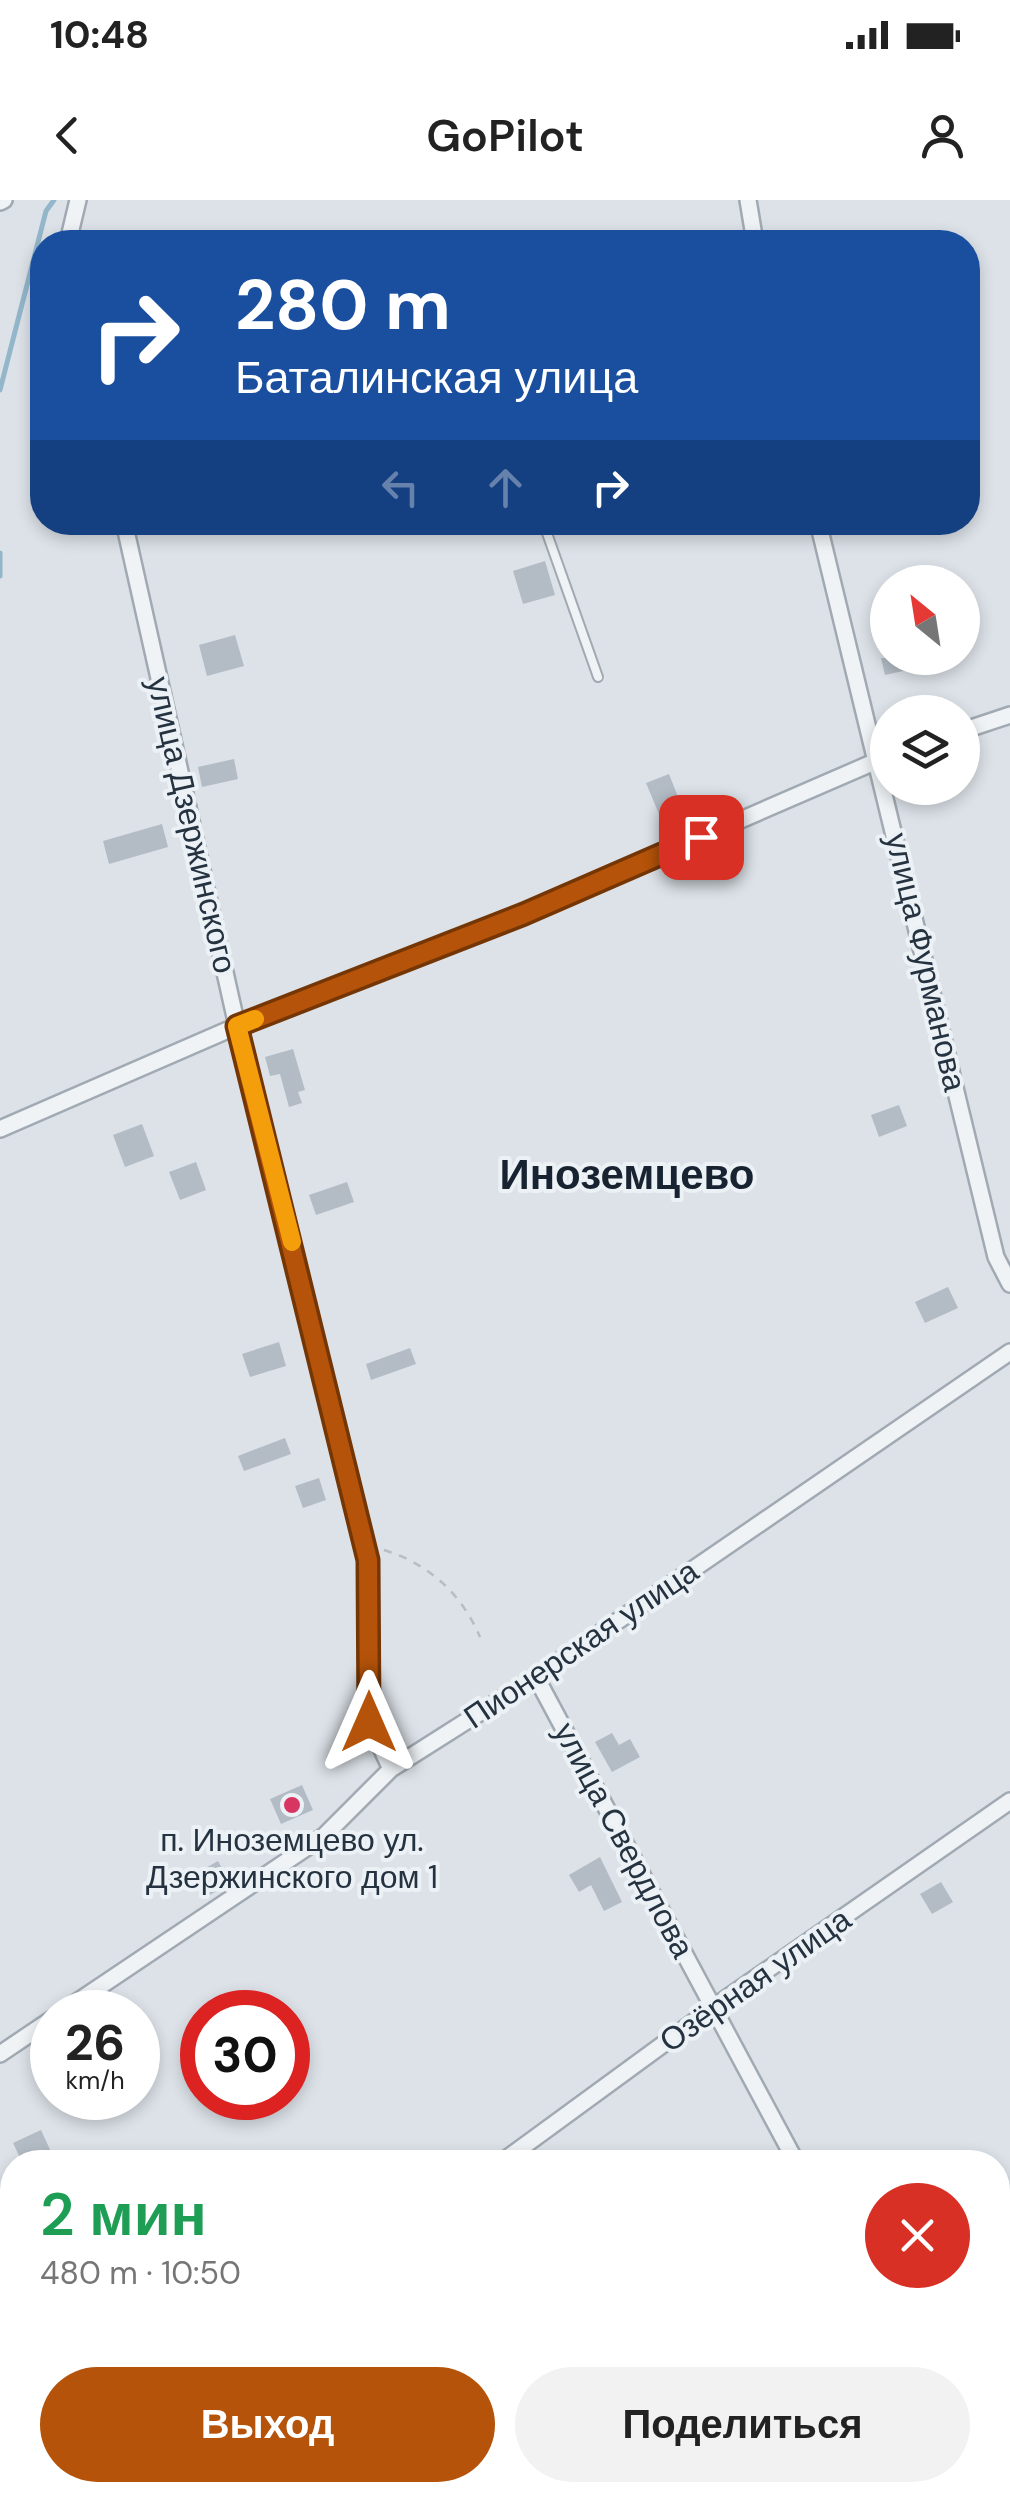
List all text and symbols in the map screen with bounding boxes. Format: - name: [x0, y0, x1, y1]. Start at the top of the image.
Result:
- text: 10:48: [50, 10, 149, 60]
- text: GoPilot: [426, 106, 584, 165]
- icon: back: [40, 108, 95, 163]
- icon: person: [915, 108, 970, 163]
- text: 280 m: [235, 260, 451, 351]
- icon: right: [70, 270, 200, 400]
- text: Баталинская улица: [235, 348, 638, 407]
- icon: left: [373, 460, 428, 515]
- icon: ahead: [478, 460, 533, 515]
- icon: right: [583, 460, 638, 515]
- north arrow: [870, 565, 980, 675]
- map controls: [870, 565, 980, 805]
- street label: улица Дзержинского: [137, 673, 247, 977]
- button: layers: [870, 695, 980, 805]
- pin: [659, 795, 744, 880]
- icon: arrive: [674, 810, 729, 865]
- street label: улица Фурманова: [876, 829, 976, 1096]
- district label: Иноземцево: [500, 1147, 754, 1202]
- street label: Пионерская улица: [456, 1550, 707, 1738]
- position arrow: [317, 1670, 421, 1774]
- street label: улица Свердлова: [544, 1715, 704, 1965]
- marker: п. Иноземцево ул. Дзержинского дом 1: [281, 1794, 303, 1816]
- place label: п. Иноземцево ул. Дзержинского дом 1: [146, 1819, 438, 1898]
- street label: Озёрная улица: [651, 1898, 859, 2062]
- speed limit sign: 30: [180, 1990, 310, 2120]
- text: 26: [65, 2010, 125, 2076]
- text: km/h: [65, 2064, 125, 2097]
- text: 2 мин: [40, 2175, 207, 2254]
- button: close: [865, 2183, 970, 2288]
- text: 480 m · 10:50: [40, 2252, 241, 2294]
- button: Выход: [40, 2367, 495, 2482]
- button: Поделиться: [515, 2367, 970, 2482]

